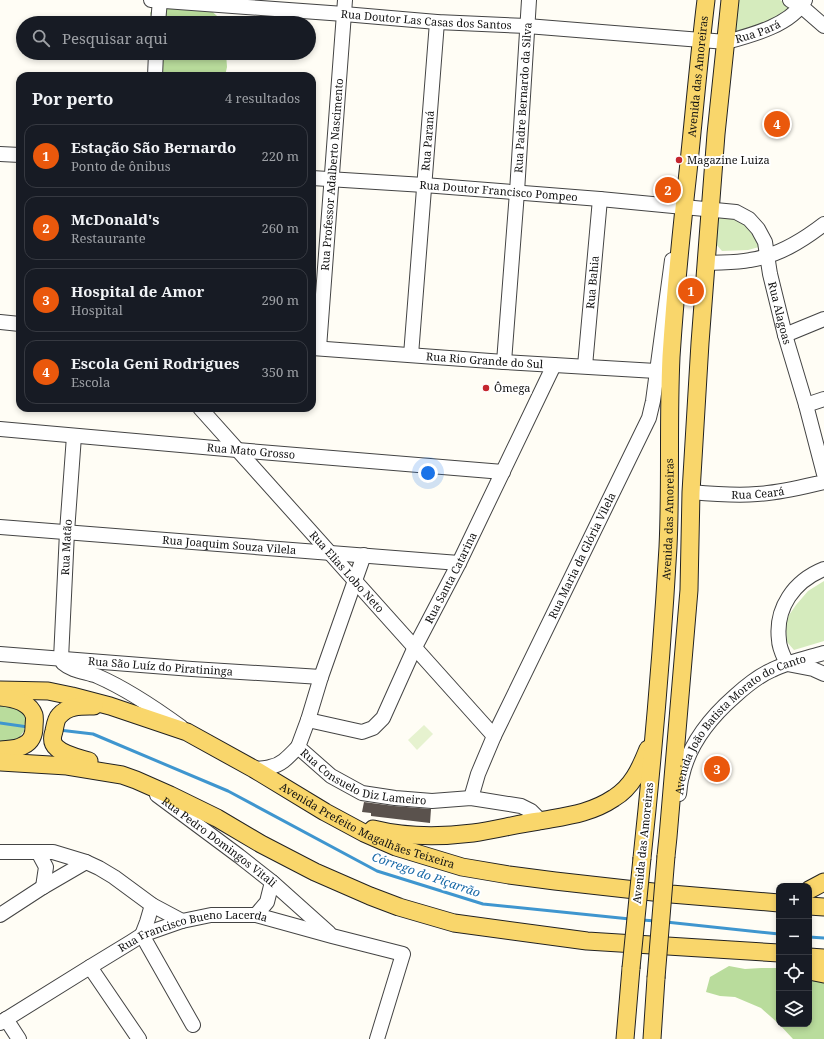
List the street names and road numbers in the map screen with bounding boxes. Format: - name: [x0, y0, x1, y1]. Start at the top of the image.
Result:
- street label: Rua Doutor Las Casas dos Santos: [340, 6, 512, 32]
- street label: Avenida das Amoreiras: [684, 15, 711, 138]
- street label: Rua Pará: [733, 16, 783, 46]
- street label: Rua Padre Bernardo da Silva: [510, 22, 535, 173]
- street label: Rua Professor Adalberto Nascimento: [317, 78, 346, 271]
- street label: Rua Paraná: [417, 110, 437, 171]
- street label: Rua Doutor Francisco Pompeo: [419, 177, 578, 204]
- street label: Rua Bahia: [582, 255, 602, 310]
- street label: Rua Alagoas: [765, 280, 795, 346]
- street label: Rua Rio Grande do Sul: [426, 348, 544, 371]
- street label: Rua Mato Grosso: [206, 439, 296, 462]
- street label: Avenida das Amoreiras: [658, 458, 676, 580]
- street label: Rua Ceará: [731, 483, 785, 502]
- street label: Rua Maria da Glória Vilela: [544, 490, 619, 621]
- street label: Rua Matão: [57, 518, 75, 576]
- street label: Rua Elias Lobo Neto: [307, 527, 388, 616]
- street label: Rua Santa Catarina: [421, 529, 480, 626]
- street label: Rua Joaquim Souza Vilela: [162, 532, 297, 557]
- street label: Avenida João Batista Morato do Canto: [671, 650, 807, 796]
- street label: Rua São Luíz do Piratininga: [88, 653, 233, 679]
- street label: Rua Consuelo Diz Lameiro: [298, 745, 427, 808]
- street label: Avenida Prefeito Magalhães Teixeira: [277, 778, 457, 871]
- street label: Avenida das Amoreiras: [629, 782, 656, 904]
- street label: Rua Pedro Domingos Vitali: [159, 793, 281, 890]
- street label: Rua Francisco Bueno Lacerda: [115, 907, 269, 955]

